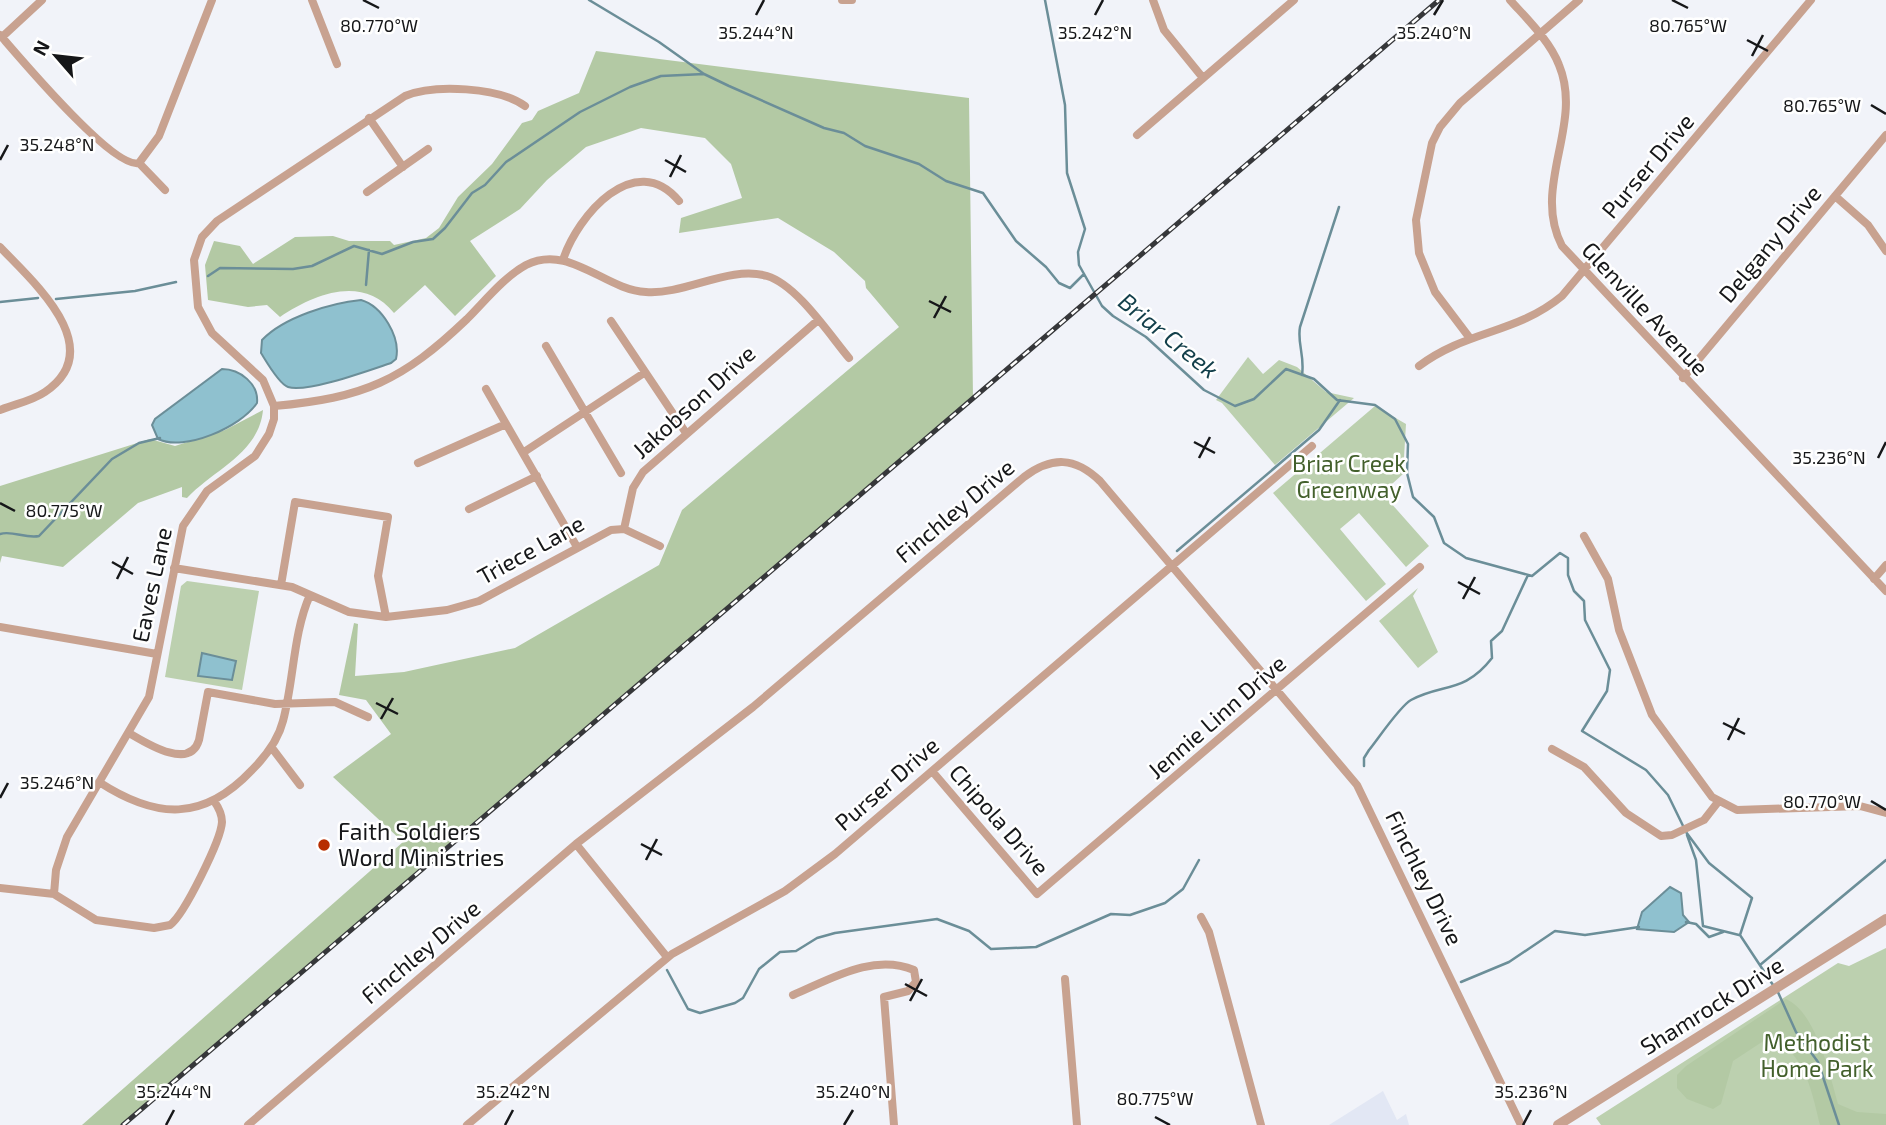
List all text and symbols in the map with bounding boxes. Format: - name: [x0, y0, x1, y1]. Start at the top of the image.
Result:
- text: 80.770°W: [340, 14, 418, 36]
- text: 80.765°W: [1649, 14, 1727, 36]
- north arrow: [21, 21, 91, 91]
- text: 35.244°N: [718, 21, 794, 43]
- text: 35.242°N: [1058, 21, 1132, 43]
- text: 35.240°N: [1396, 21, 1472, 43]
- text: N: [27, 36, 54, 59]
- text: 80.765°W: [1783, 94, 1861, 116]
- street label: Purser Drive: [1595, 107, 1699, 224]
- text: 35.248°N: [19, 133, 95, 155]
- street label: Delgany Drive: [1712, 179, 1826, 308]
- street label: Glenville Avenue: [1577, 236, 1715, 381]
- water label: Briar Creek: [1113, 286, 1225, 384]
- street label: Jakobson Drive: [626, 339, 761, 464]
- text: 35.236°N: [1792, 446, 1866, 468]
- park label: Briar Creek Greenway: [1292, 449, 1406, 503]
- street label: Finchley Drive: [889, 452, 1020, 568]
- text: 80.775°W: [26, 499, 102, 521]
- street label: Triece Lane: [472, 508, 589, 590]
- street label: Eaves Lane: [125, 525, 177, 645]
- street label: Jennie Linn Drive: [1141, 649, 1291, 784]
- street label: Purser Drive: [829, 731, 944, 836]
- street label: Chipola Drive: [944, 758, 1056, 881]
- text: 35.246°N: [20, 771, 94, 793]
- text: 80.770°W: [1783, 790, 1861, 812]
- street label: Finchley Drive: [1380, 806, 1470, 950]
- place label: Faith Soldiers Word Ministries: [338, 817, 504, 871]
- marker: Faith Soldiers Word Ministries: [316, 837, 332, 853]
- street label: Finchley Drive: [355, 893, 486, 1009]
- street label: Shamrock Drive: [1635, 950, 1788, 1060]
- park label: Methodist Home Park: [1760, 1028, 1874, 1082]
- text: 35.244°N: [136, 1080, 212, 1102]
- text: 35.242°N: [476, 1080, 550, 1102]
- text: 35.240°N: [815, 1080, 891, 1102]
- text: 35.236°N: [1494, 1080, 1568, 1102]
- text: 80.775°W: [1117, 1087, 1193, 1109]

